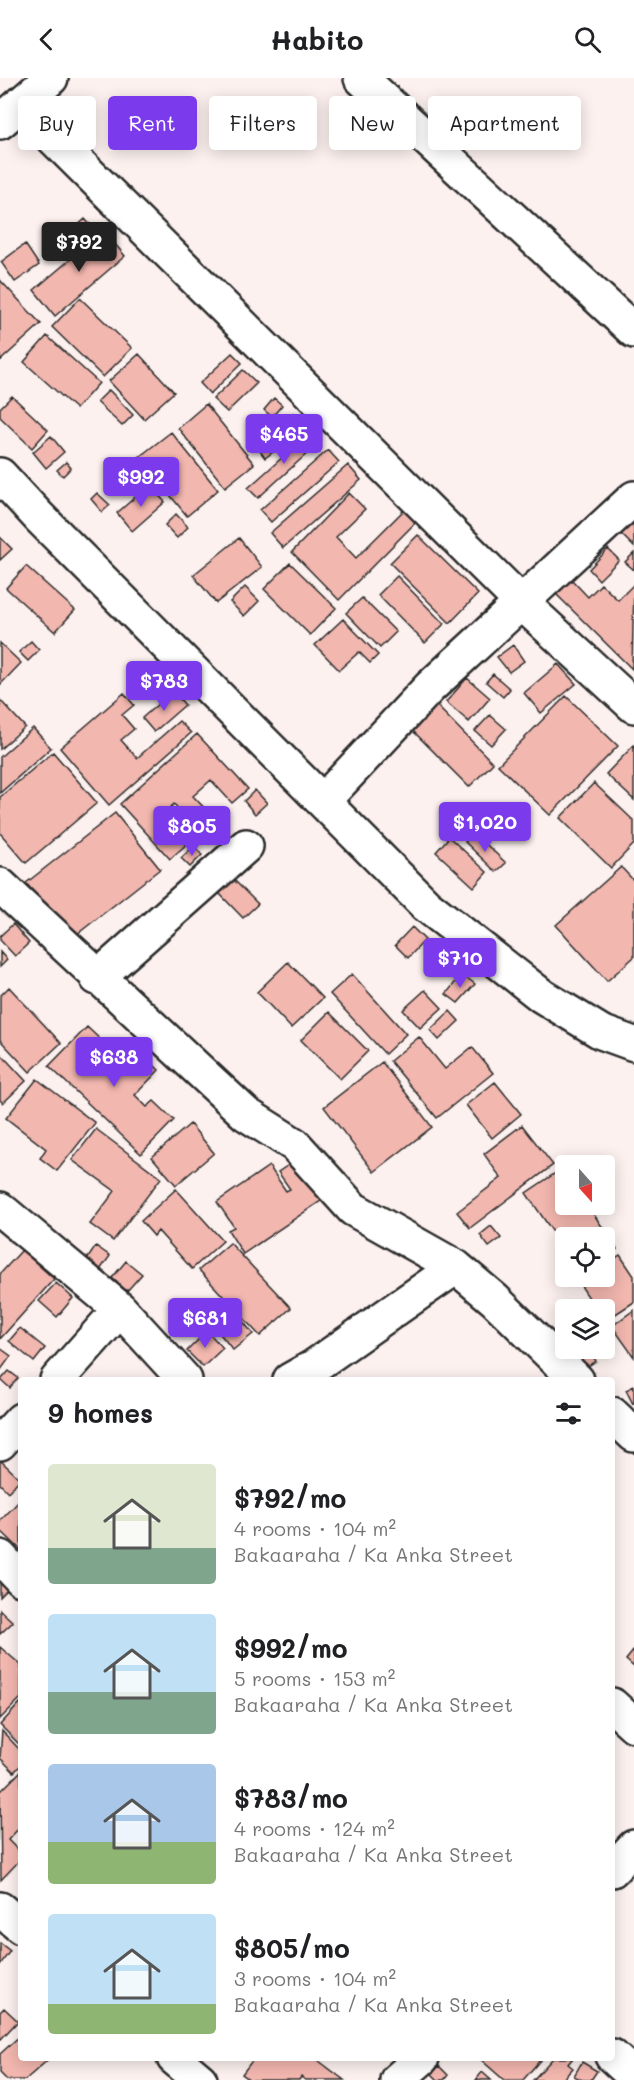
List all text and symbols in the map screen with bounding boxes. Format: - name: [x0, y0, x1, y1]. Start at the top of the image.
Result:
- text: Habito: [271, 22, 364, 57]
- icon: back: [30, 23, 63, 56]
- icon: search: [571, 23, 604, 56]
- chip: Buy: [18, 96, 96, 150]
- chip: Rent: [108, 96, 197, 150]
- chip: Filters: [209, 96, 317, 150]
- chip: New: [329, 96, 416, 150]
- chip: Apartment: [428, 96, 581, 150]
- pin: $792: [43, 222, 115, 273]
- text: $792: [56, 228, 102, 254]
- pin: $465: [248, 414, 320, 465]
- text: $465: [260, 420, 308, 446]
- pin: $992: [105, 457, 177, 508]
- text: $992: [117, 463, 165, 489]
- pin: $783: [128, 661, 200, 712]
- text: $783: [140, 667, 188, 693]
- pin: $1,020: [436, 802, 534, 853]
- pin: $805: [156, 806, 228, 857]
- text: $1,020: [453, 808, 517, 834]
- text: $805: [167, 812, 217, 838]
- pin: $710: [424, 938, 496, 989]
- text: $710: [437, 944, 483, 970]
- pin: $638: [78, 1037, 150, 1088]
- text: $638: [90, 1043, 138, 1069]
- north arrow: [555, 1155, 615, 1215]
- map controls: [555, 1155, 615, 1359]
- button: locate: [555, 1227, 615, 1287]
- pin: $681: [169, 1298, 241, 1349]
- button: layers: [555, 1299, 615, 1359]
- text: $681: [182, 1304, 228, 1330]
- text: 9 homes: [48, 1396, 153, 1430]
- icon: filters: [552, 1397, 585, 1430]
- text: $792/mo: [234, 1481, 346, 1515]
- icon: home: [96, 1488, 168, 1560]
- text: 4 rooms · 104 m²: [234, 1515, 396, 1541]
- text: Bakaaraha / Ka Anka Street: [234, 1541, 513, 1567]
- text: $992/mo: [234, 1631, 347, 1665]
- icon: home: [96, 1638, 168, 1710]
- text: 5 rooms · 153 m²: [234, 1665, 395, 1691]
- text: Bakaaraha / Ka Anka Street: [234, 1691, 513, 1717]
- text: $783/mo: [234, 1781, 348, 1815]
- icon: home: [96, 1788, 168, 1860]
- text: 4 rooms · 124 m²: [234, 1815, 395, 1841]
- text: Bakaaraha / Ka Anka Street: [234, 1841, 513, 1867]
- text: $805/mo: [234, 1931, 350, 1965]
- icon: home: [96, 1938, 168, 2010]
- text: 3 rooms · 104 m²: [234, 1965, 396, 1991]
- text: Bakaaraha / Ka Anka Street: [234, 1991, 513, 2017]

